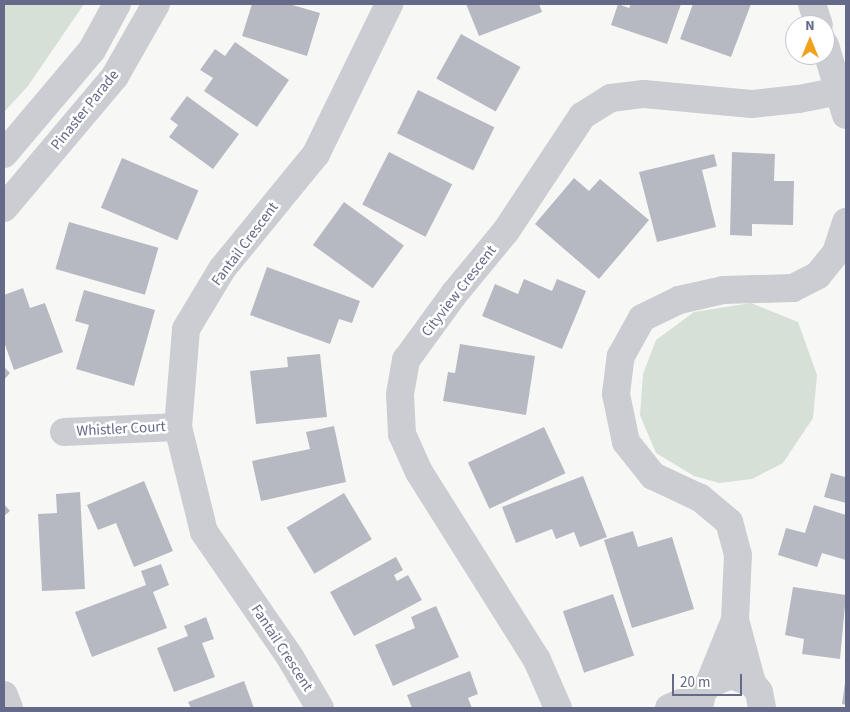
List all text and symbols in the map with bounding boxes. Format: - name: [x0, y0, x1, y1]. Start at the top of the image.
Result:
- north arrow: [785, 15, 835, 65]
- text: N: [805, 16, 815, 36]
- street label: Pinaster Parade: [47, 66, 123, 154]
- street label: Fantail Crescent: [208, 199, 282, 289]
- street label: Cityview Crescent: [418, 242, 500, 340]
- street label: Whistler Court: [76, 418, 166, 440]
- street label: Fantail Crescent: [247, 601, 317, 695]
- scale bar: [675, 664, 745, 696]
- text: 20 m: [680, 672, 710, 693]

